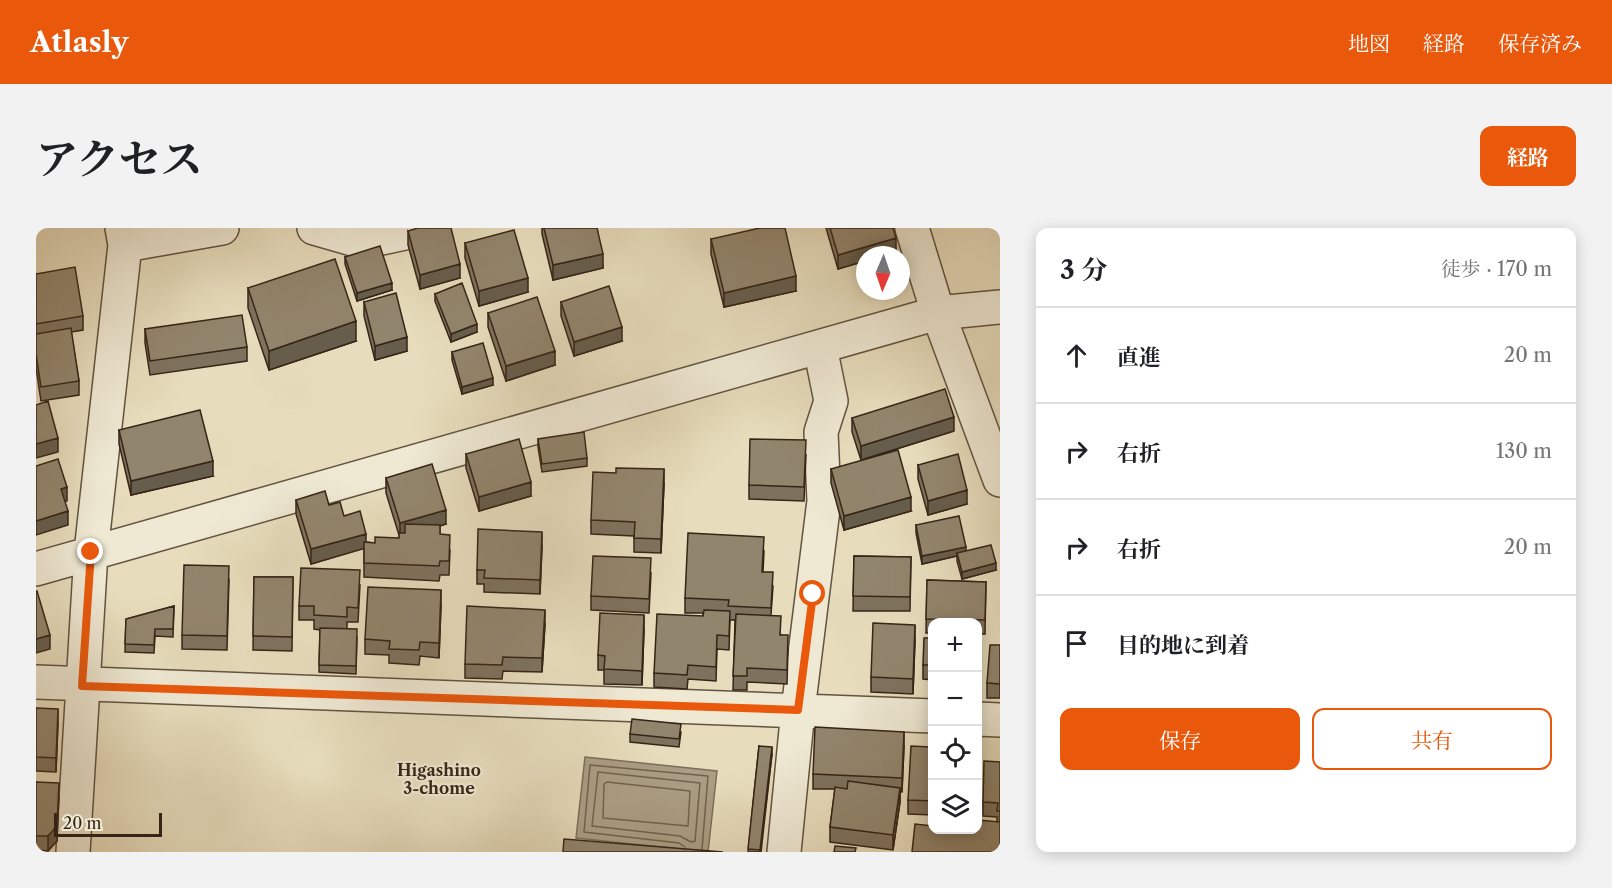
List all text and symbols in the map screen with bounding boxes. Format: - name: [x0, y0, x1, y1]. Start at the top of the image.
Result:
- text: Atlasly: [30, 25, 129, 59]
- text: 地図: [1348, 31, 1390, 56]
- text: 経路: [1423, 31, 1465, 56]
- text: 保存済み: [1498, 31, 1582, 56]
- button: 経路: [1480, 126, 1576, 186]
- text: アクセス: [36, 133, 203, 185]
- north arrow: [856, 246, 910, 300]
- text: 3 分: [1060, 254, 1107, 286]
- text: 徒歩 · 170 m: [1441, 257, 1552, 281]
- icon: ahead: [1060, 339, 1093, 372]
- text: 20 m: [1504, 343, 1552, 367]
- text: 直進: [1117, 344, 1161, 371]
- icon: right: [1060, 435, 1093, 468]
- text: 130 m: [1496, 439, 1552, 463]
- text: 右折: [1117, 440, 1161, 467]
- icon: right: [1060, 531, 1093, 564]
- text: 20 m: [1504, 535, 1552, 559]
- text: 右折: [1117, 536, 1161, 563]
- route end: [77, 538, 103, 564]
- route start: [799, 580, 825, 606]
- map controls: [928, 618, 982, 834]
- button: +: [928, 618, 982, 672]
- icon: arrive: [1060, 627, 1093, 660]
- text: 目的地に到着: [1117, 632, 1249, 659]
- button: −: [928, 672, 982, 726]
- button: 保存: [1060, 708, 1300, 770]
- button: 共有: [1312, 708, 1552, 770]
- button: locate: [928, 726, 982, 780]
- district label: Higashino 3-chome: [397, 760, 481, 798]
- button: layers: [928, 780, 982, 834]
- scale bar: [54, 810, 162, 838]
- text: 20 m: [63, 813, 102, 833]

